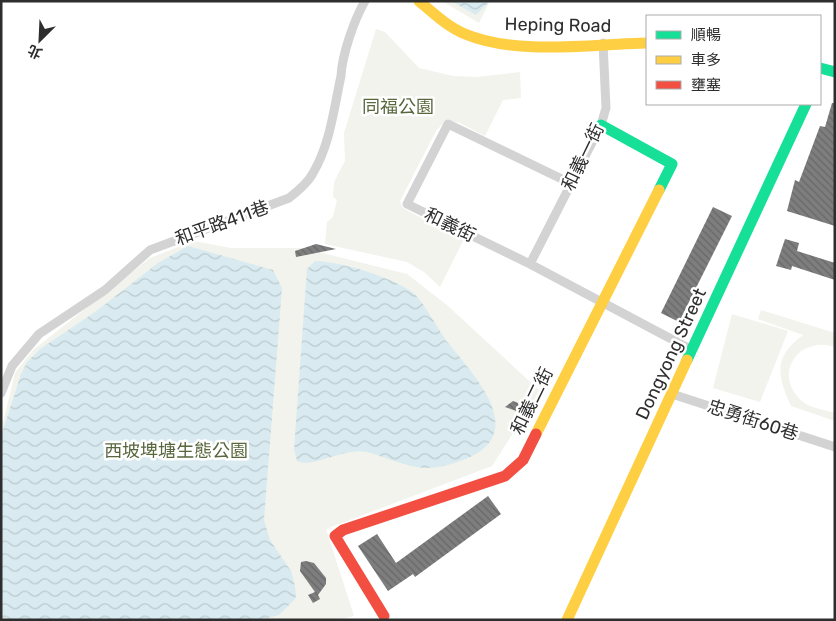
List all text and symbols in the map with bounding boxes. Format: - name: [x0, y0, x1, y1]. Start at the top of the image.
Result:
- street label: Heping Road: [504, 13, 612, 37]
- north arrow: [15, 15, 65, 65]
- legend: [646, 15, 821, 105]
- text: 順暢: [691, 26, 721, 44]
- text: 北: [25, 41, 45, 62]
- text: 車多: [691, 51, 721, 69]
- text: 壅塞: [691, 76, 721, 94]
- park label: 同福公園: [362, 96, 434, 118]
- street label: 和義一街: [557, 120, 609, 194]
- street label: 和平路411巷: [172, 196, 272, 250]
- street label: 和義街: [421, 203, 479, 247]
- street label: Dongyong Street: [631, 285, 711, 423]
- street label: 和義二街: [506, 364, 558, 438]
- street label: 忠勇街60巷: [705, 395, 801, 445]
- park label: 西坡埤塘生態公園: [104, 440, 248, 462]

